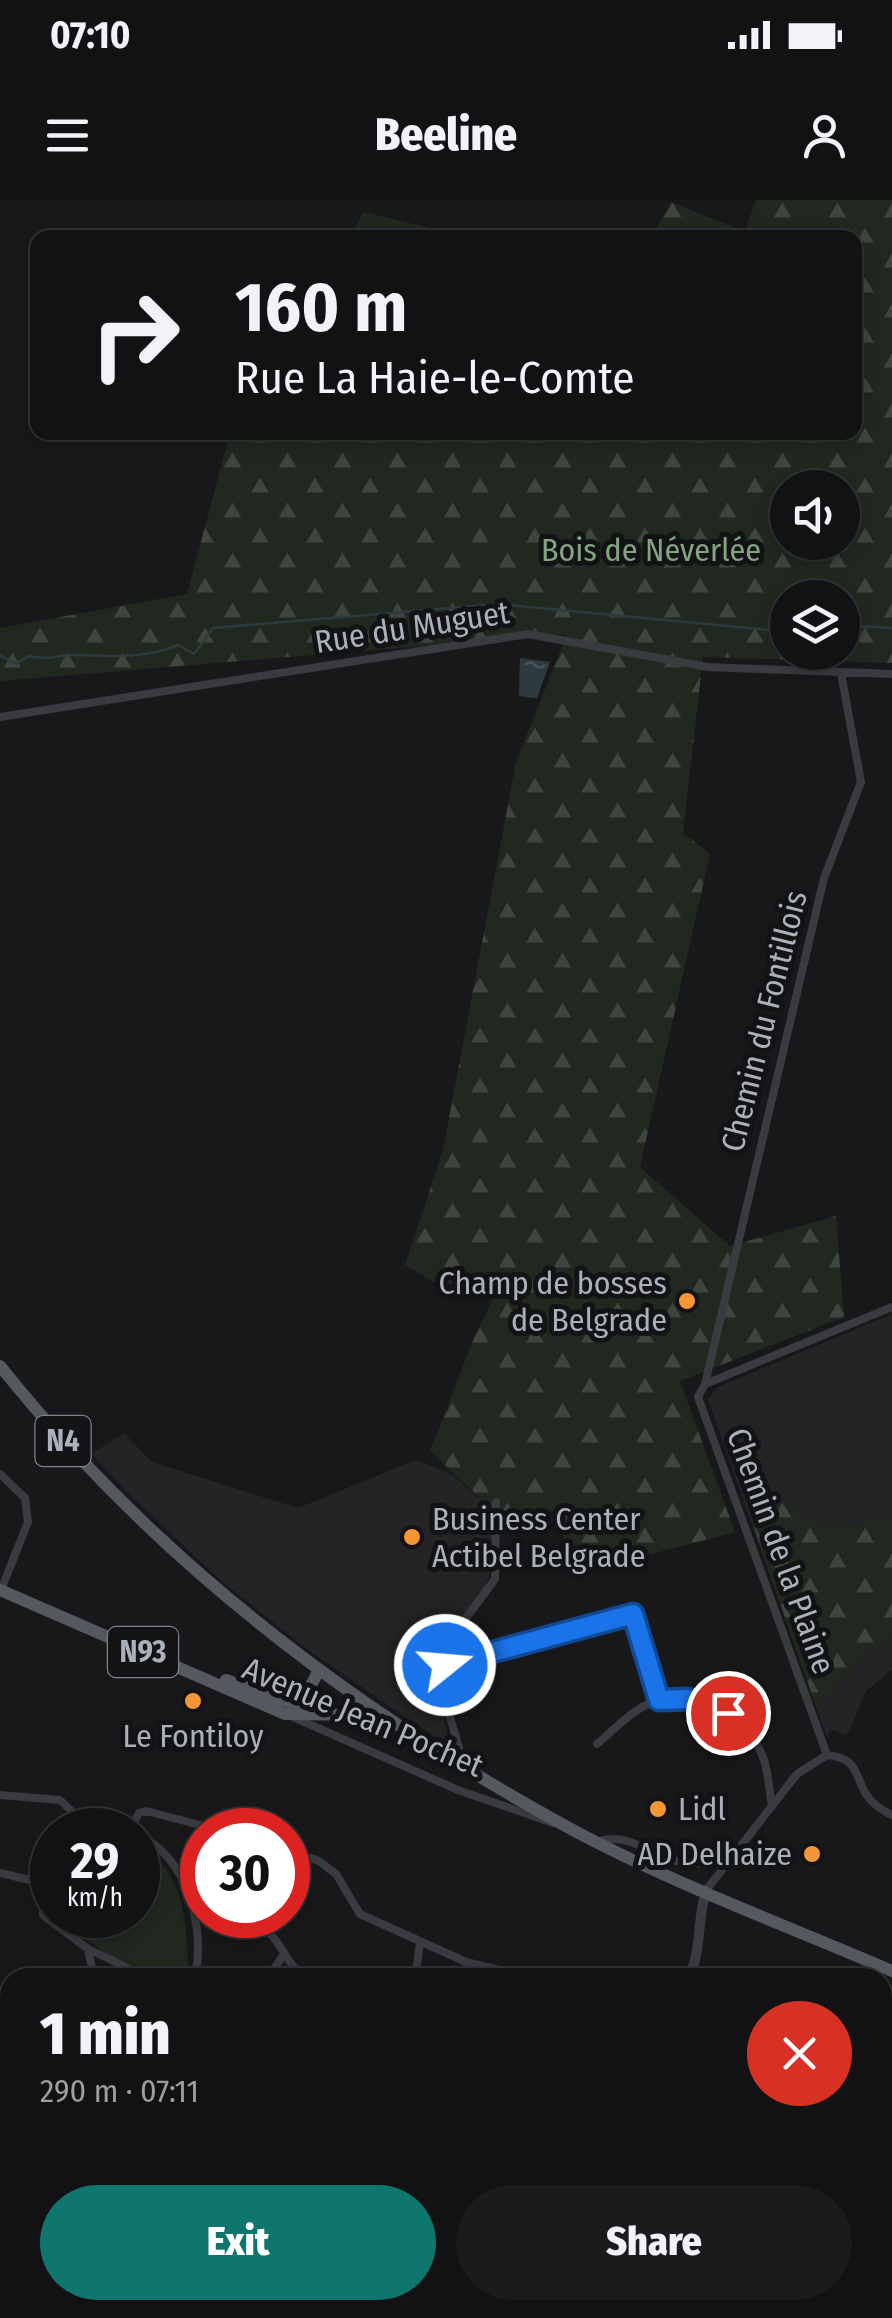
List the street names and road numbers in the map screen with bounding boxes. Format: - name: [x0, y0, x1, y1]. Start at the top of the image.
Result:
- street label: Rue du Muguet: [312, 593, 512, 661]
- street label: Chemin du Fontillois: [713, 887, 815, 1155]
- road number: N4: [36, 1416, 90, 1466]
- street label: Chemin de la Plaine: [719, 1423, 843, 1679]
- road number: N93: [108, 1627, 178, 1677]
- street label: Avenue Jean Pochet: [237, 1649, 489, 1785]

